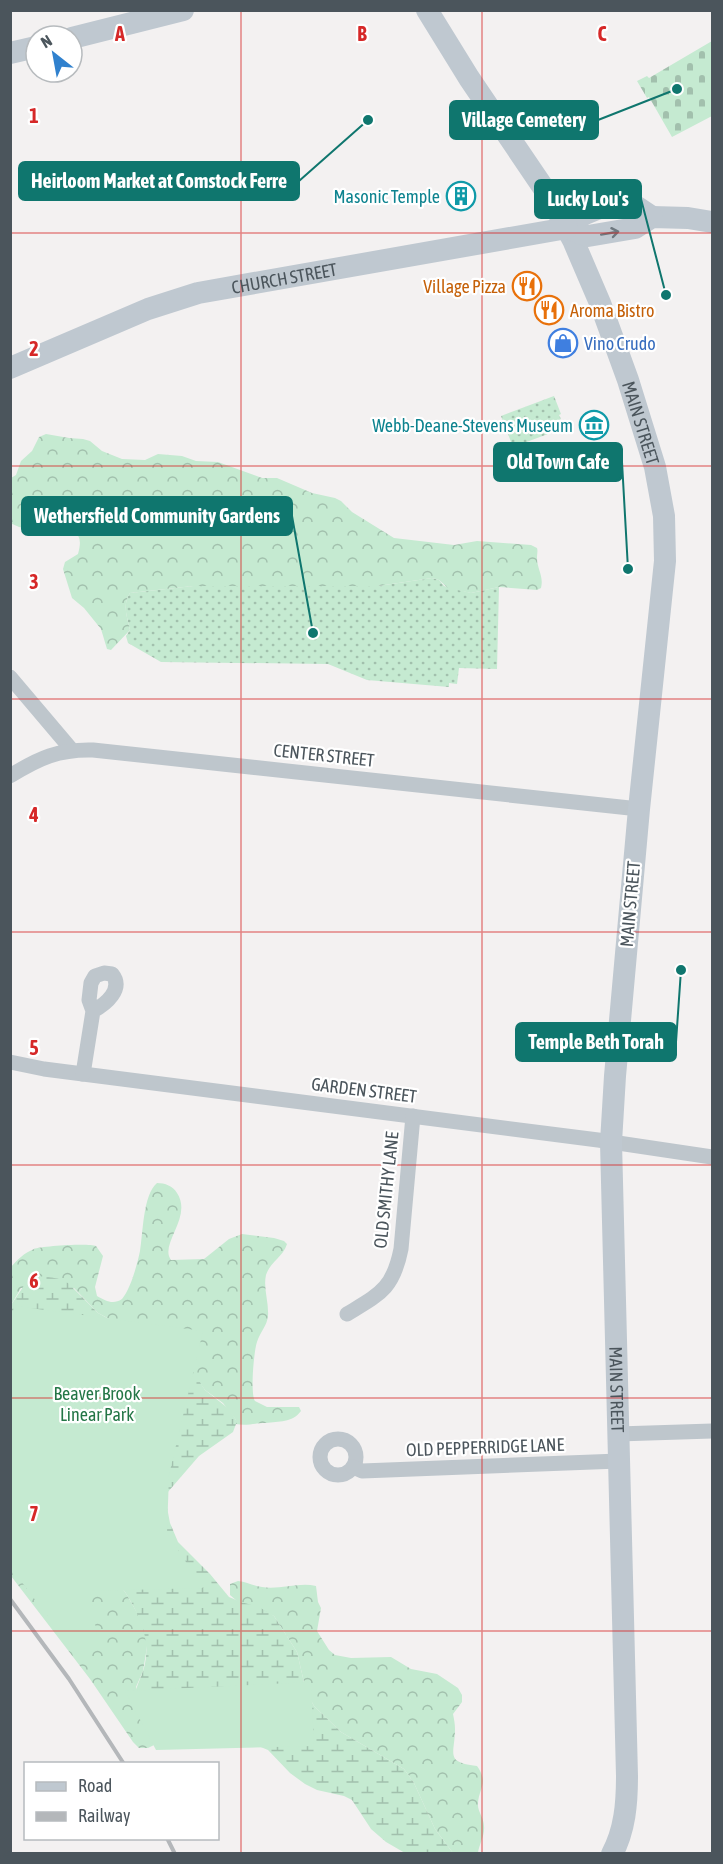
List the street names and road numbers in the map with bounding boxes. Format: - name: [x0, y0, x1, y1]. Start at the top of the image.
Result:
- street label: CHURCH STREET: [230, 258, 339, 297]
- street label: MAIN STREET: [618, 379, 664, 467]
- street label: CENTER STREET: [273, 739, 375, 771]
- street label: MAIN STREET: [616, 860, 644, 948]
- street label: GARDEN STREET: [310, 1073, 418, 1107]
- street label: OLD SMITHY LANE: [369, 1130, 403, 1249]
- street label: MAIN STREET: [606, 1346, 629, 1433]
- street label: OLD PEPPERRIDGE LANE: [406, 1434, 565, 1460]

